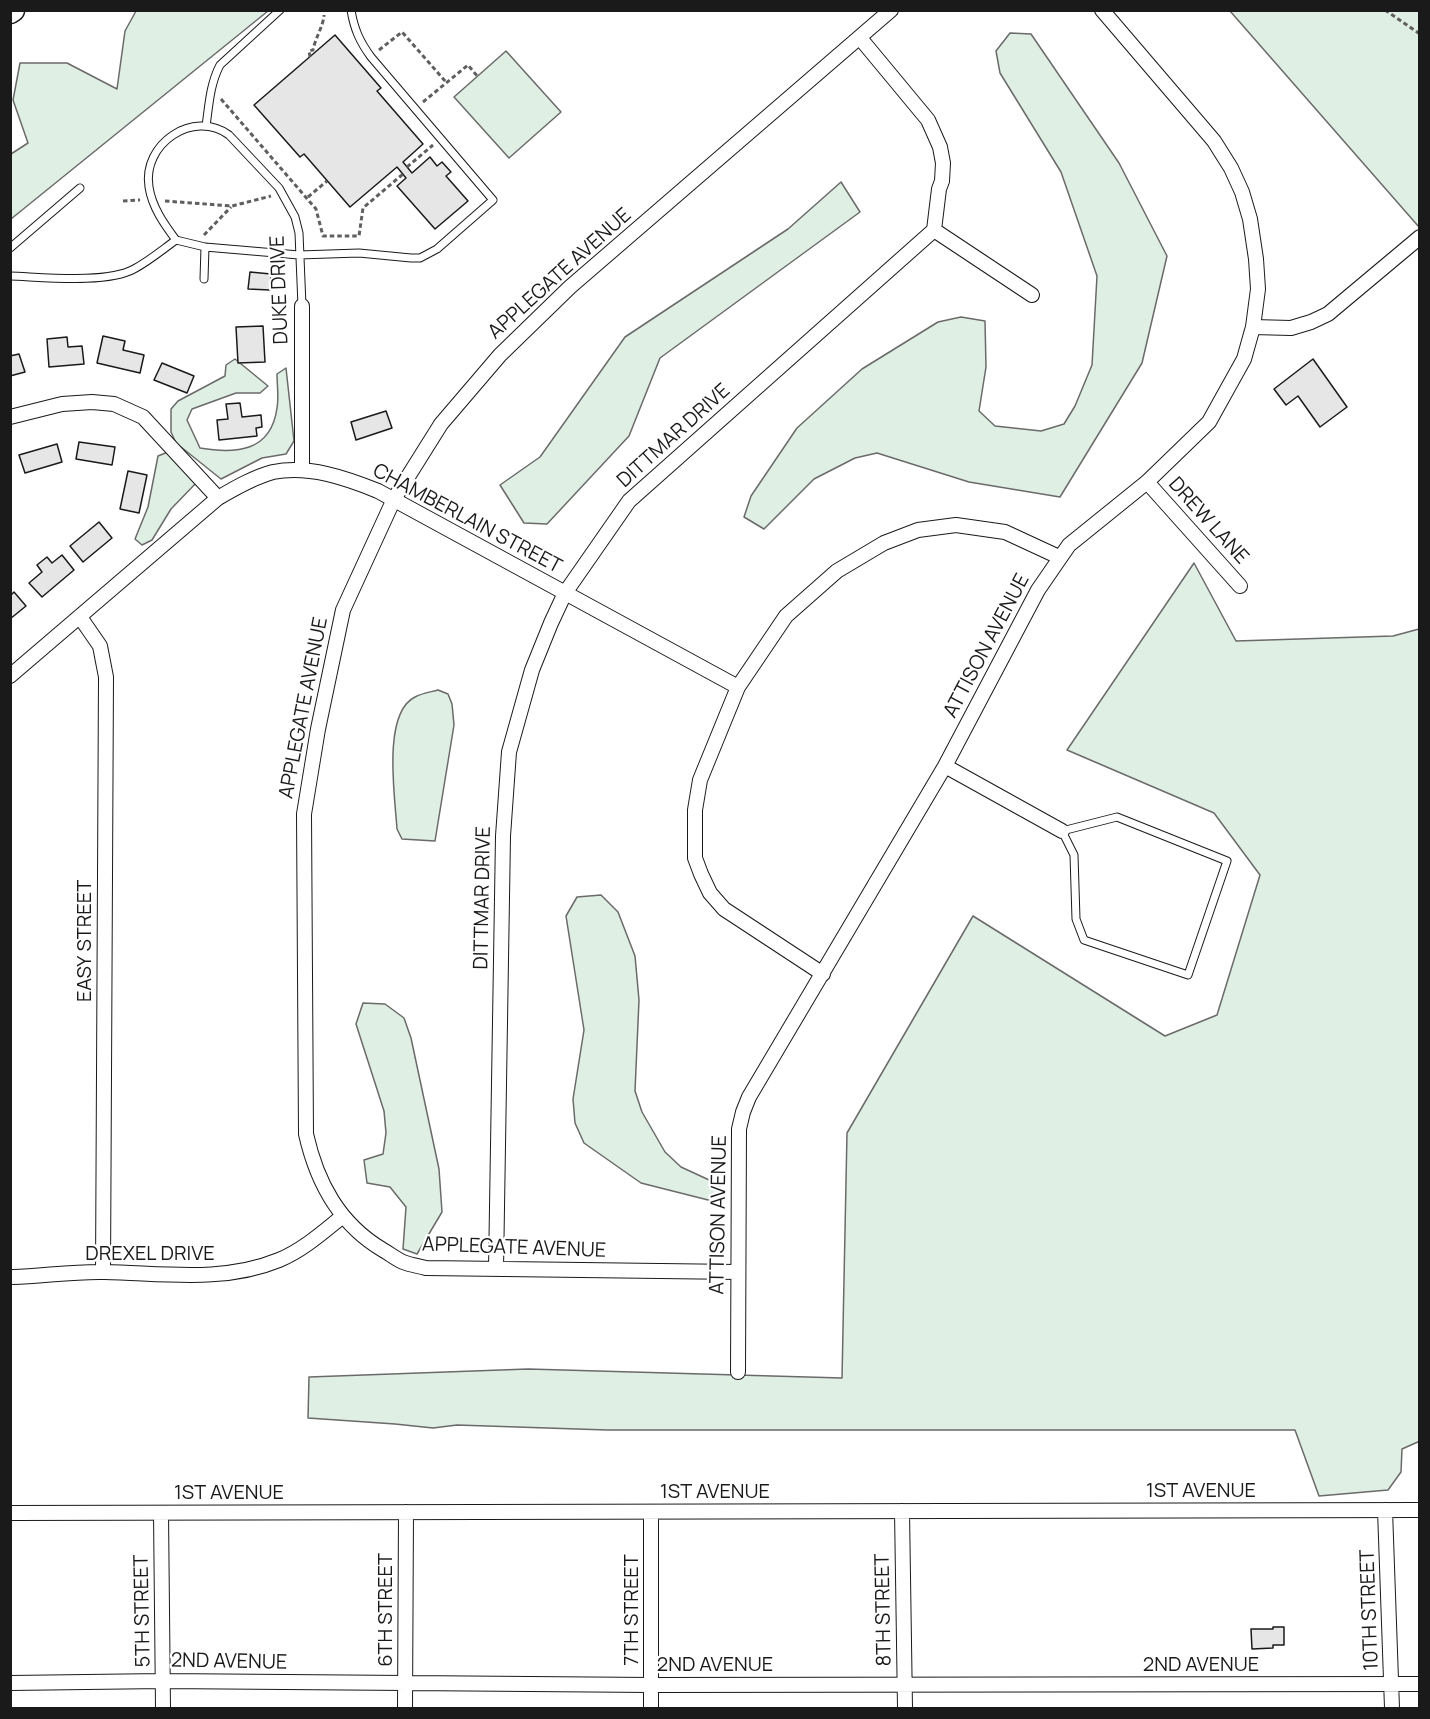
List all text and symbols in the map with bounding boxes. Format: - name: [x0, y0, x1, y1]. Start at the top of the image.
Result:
- street label: APPLEGATE AVENUE: [484, 203, 636, 345]
- street label: DUKE DRIVE: [266, 235, 294, 345]
- street label: DITTMAR DRIVE: [613, 379, 735, 493]
- street label: CHAMBERLAIN STREET: [368, 459, 566, 579]
- street label: DREW LANE: [1163, 473, 1253, 569]
- street label: ATTISON AVENUE: [939, 570, 1035, 722]
- street label: APPLEGATE AVENUE: [275, 615, 333, 801]
- street label: DITTMAR DRIVE: [470, 826, 496, 970]
- street label: EASY STREET: [73, 880, 97, 1002]
- street label: ATTISON AVENUE: [706, 1135, 732, 1295]
- street label: APPLEGATE AVENUE: [422, 1233, 606, 1263]
- street label: DREXEL DRIVE: [85, 1242, 215, 1266]
- street label: 1ST AVENUE: [1146, 1479, 1256, 1503]
- street label: 1ST AVENUE: [660, 1480, 770, 1504]
- street label: 1ST AVENUE: [174, 1481, 284, 1505]
- street label: 10TH STREET: [1356, 1549, 1384, 1671]
- street label: 6TH STREET: [374, 1553, 398, 1667]
- street label: 8TH STREET: [871, 1553, 897, 1667]
- street label: 5TH STREET: [130, 1554, 156, 1668]
- street label: 7TH STREET: [620, 1554, 644, 1666]
- street label: 2ND AVENUE: [171, 1649, 287, 1675]
- street label: 2ND AVENUE: [657, 1653, 773, 1677]
- street label: 2ND AVENUE: [1143, 1653, 1259, 1677]

